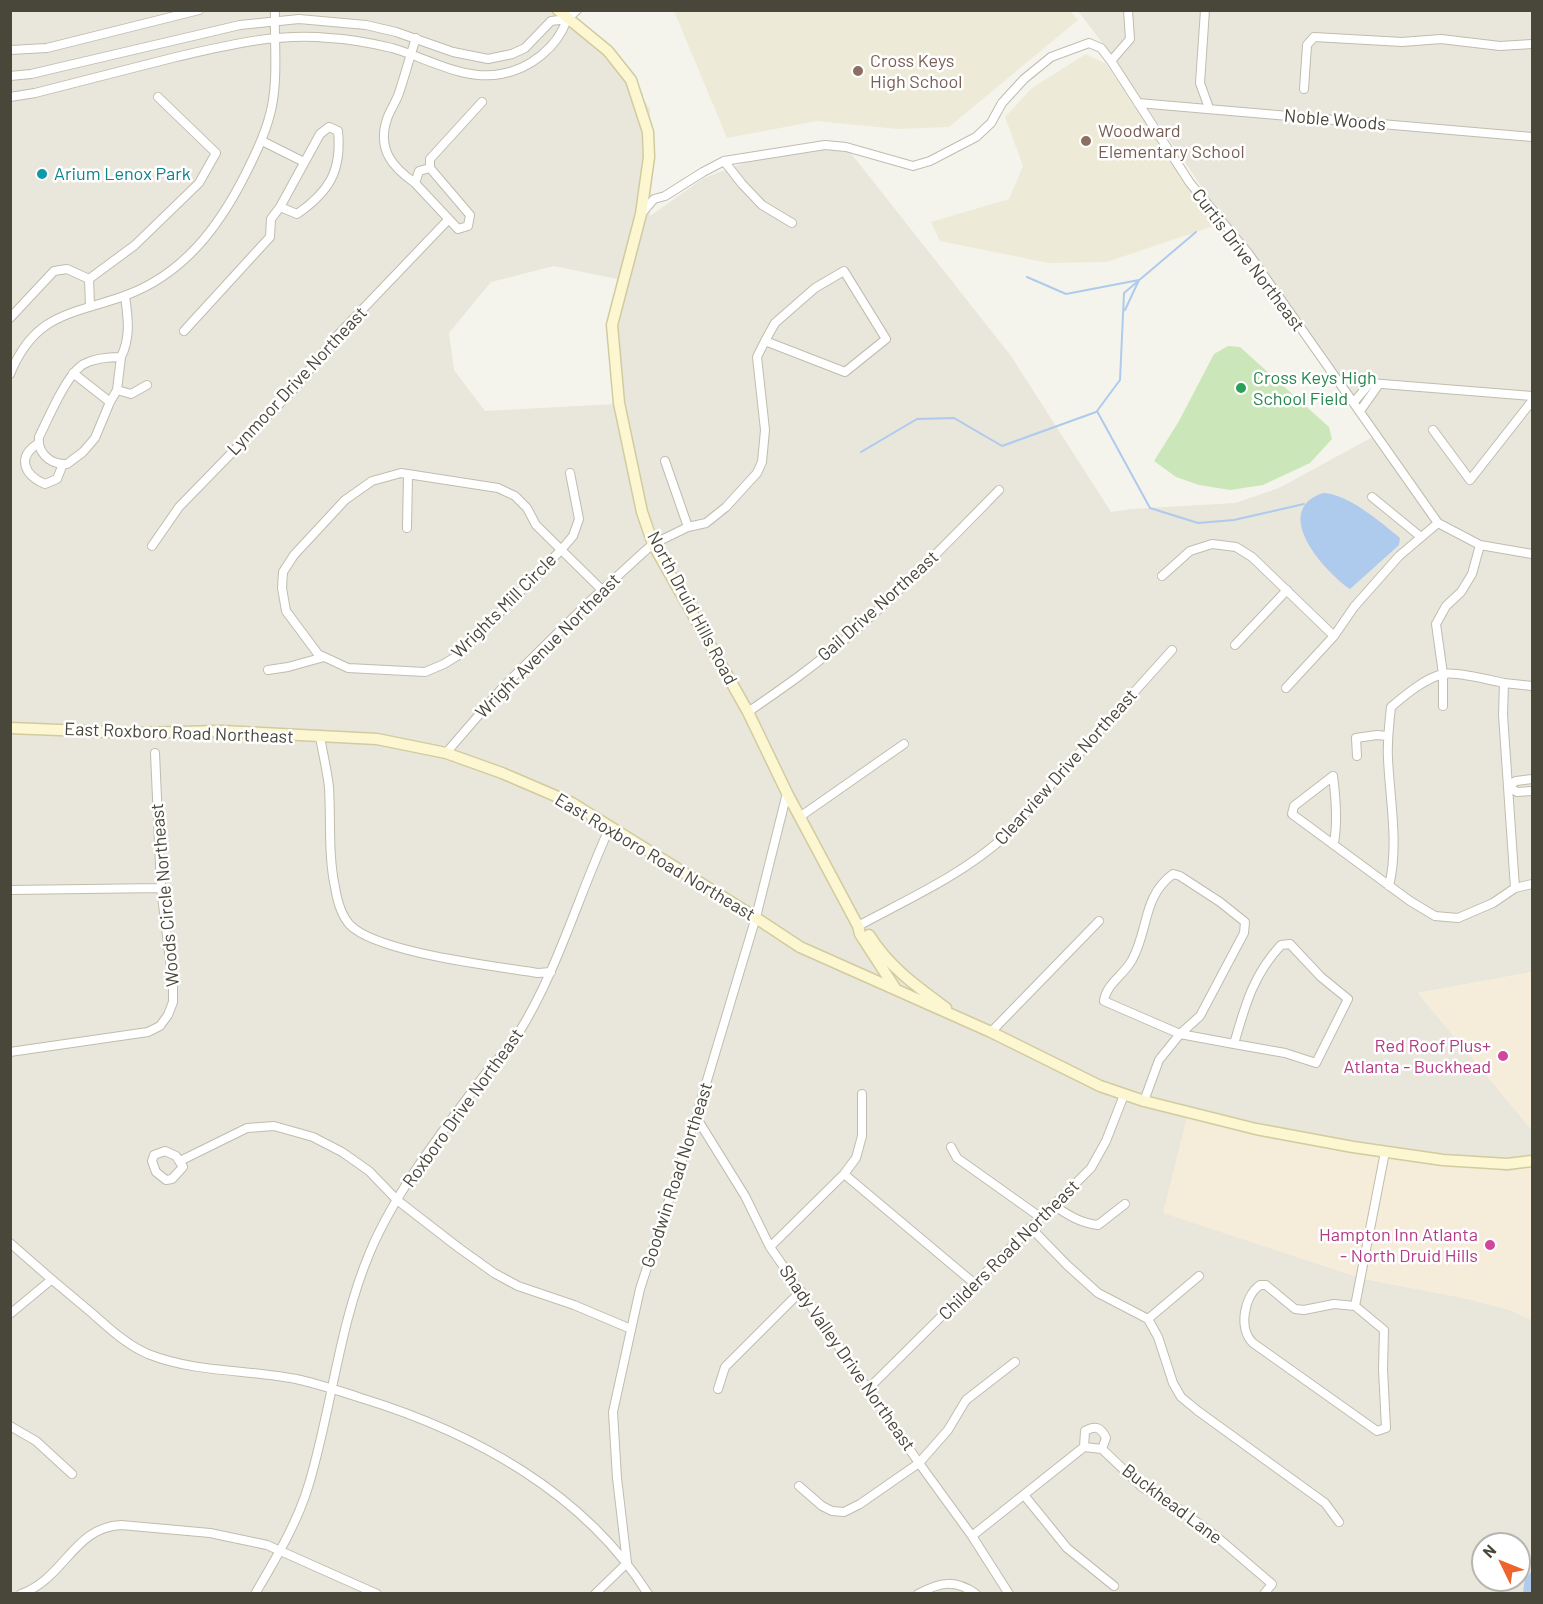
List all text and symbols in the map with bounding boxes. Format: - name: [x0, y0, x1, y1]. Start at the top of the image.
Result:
- place label: Cross Keys High School: [870, 50, 963, 92]
- marker: Cross Keys High School: [851, 64, 865, 78]
- street label: Noble Woods: [1283, 105, 1387, 135]
- place label: Woodward Elementary School: [1098, 120, 1245, 162]
- marker: Woodward Elementary School: [1079, 134, 1093, 148]
- place label: Arium Lenox Park: [54, 163, 191, 185]
- marker: Arium Lenox Park: [35, 167, 49, 181]
- street label: Curtis Drive Northeast: [1187, 184, 1309, 336]
- street label: Lynmoor Drive Northeast: [223, 302, 371, 460]
- place label: Cross Keys High School Field: [1253, 367, 1377, 410]
- marker: Cross Keys High School Field: [1234, 381, 1248, 395]
- street label: North Druid Hills Road: [642, 528, 742, 688]
- street label: Gail Drive Northeast: [813, 546, 943, 666]
- street label: Wrights Mill Circle: [447, 549, 561, 663]
- street label: Wright Avenue Northeast: [471, 569, 625, 723]
- street label: Clearview Drive Northeast: [990, 685, 1142, 849]
- street label: East Roxboro Road Northeast: [64, 718, 294, 748]
- street label: East Roxboro Road Northeast: [551, 789, 759, 925]
- street label: Woods Circle Northeast: [146, 802, 184, 988]
- street label: Roxboro Drive Northeast: [398, 1024, 528, 1192]
- place label: Red Roof Plus+ Atlanta - Buckhead: [1343, 1035, 1491, 1078]
- marker: Red Roof Plus+ Atlanta - Buckhead: [1496, 1049, 1510, 1063]
- street label: Goodwin Road Northeast: [637, 1080, 717, 1270]
- street label: Childers Road Northeast: [934, 1175, 1084, 1325]
- place label: Hampton Inn Atlanta - North Druid Hills: [1319, 1224, 1478, 1266]
- marker: Hampton Inn Atlanta - North Druid Hills: [1483, 1238, 1497, 1252]
- street label: Shady Valley Drive Northeast: [774, 1261, 920, 1455]
- street label: Buckhead Lane: [1118, 1459, 1226, 1549]
- north arrow: [1471, 1532, 1531, 1592]
- text: N: [1478, 1540, 1500, 1561]

